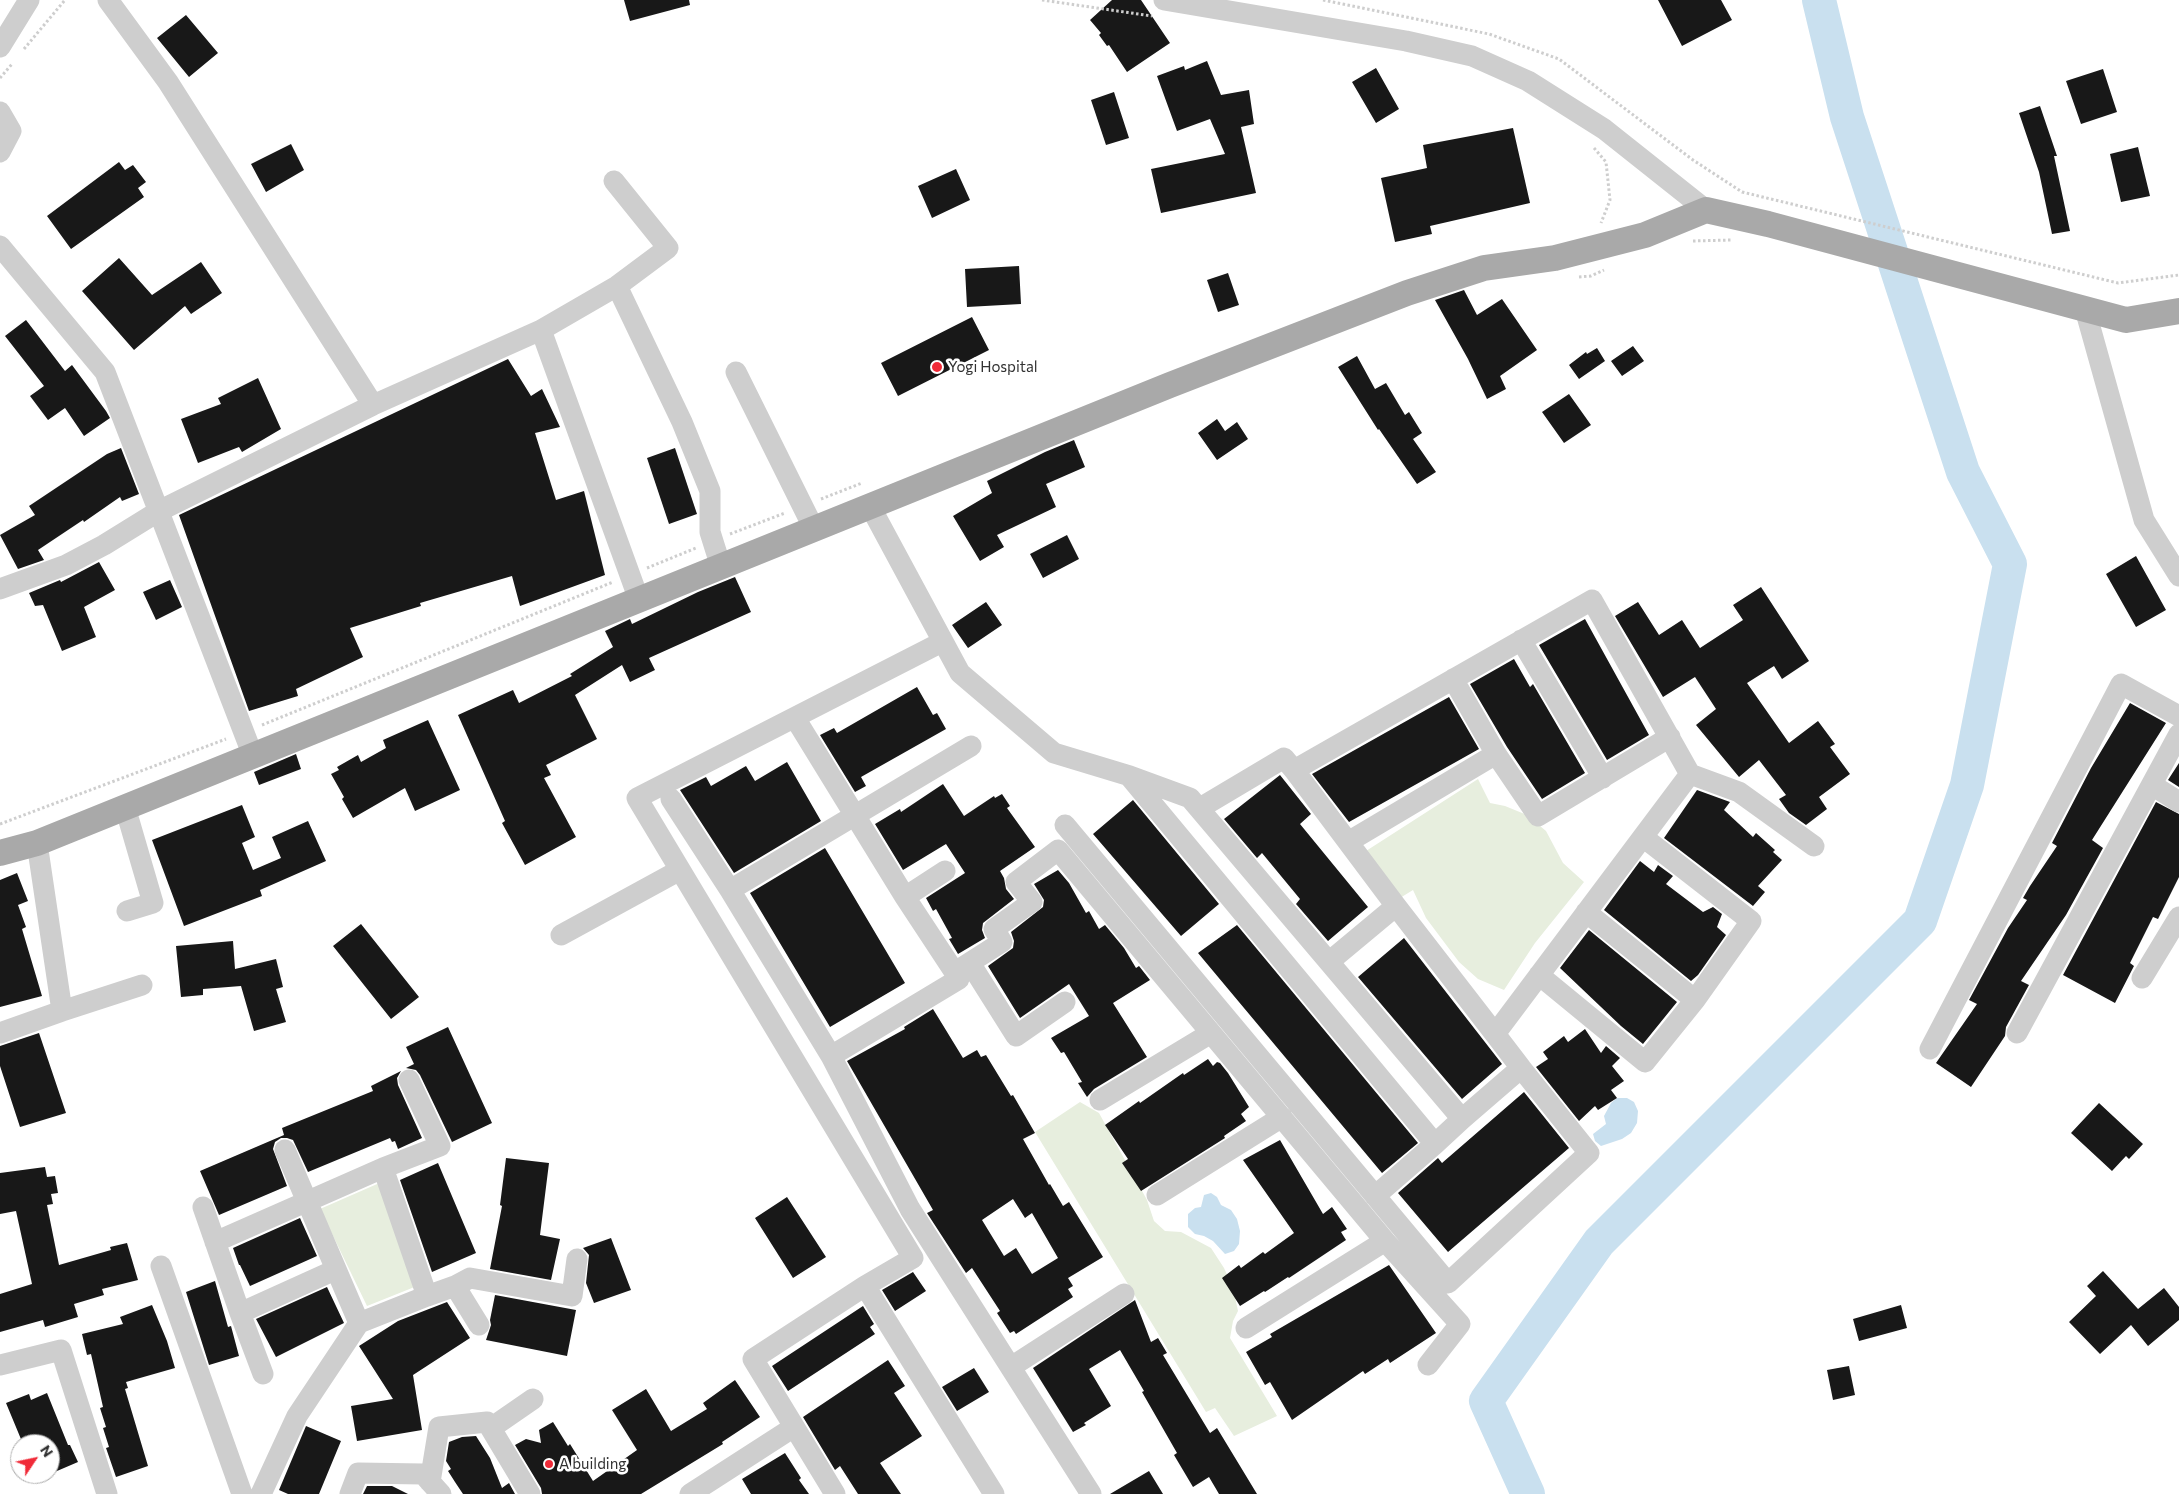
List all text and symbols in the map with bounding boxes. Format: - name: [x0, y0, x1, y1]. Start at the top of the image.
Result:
- place label: Yogi Hospital: [948, 358, 1038, 376]
- marker: Yogi Hospital: [930, 360, 944, 374]
- north arrow: [10, 1434, 60, 1484]
- text: N: [37, 1442, 57, 1460]
- place label: A building: [559, 1455, 626, 1473]
- marker: A building: [543, 1458, 555, 1470]

